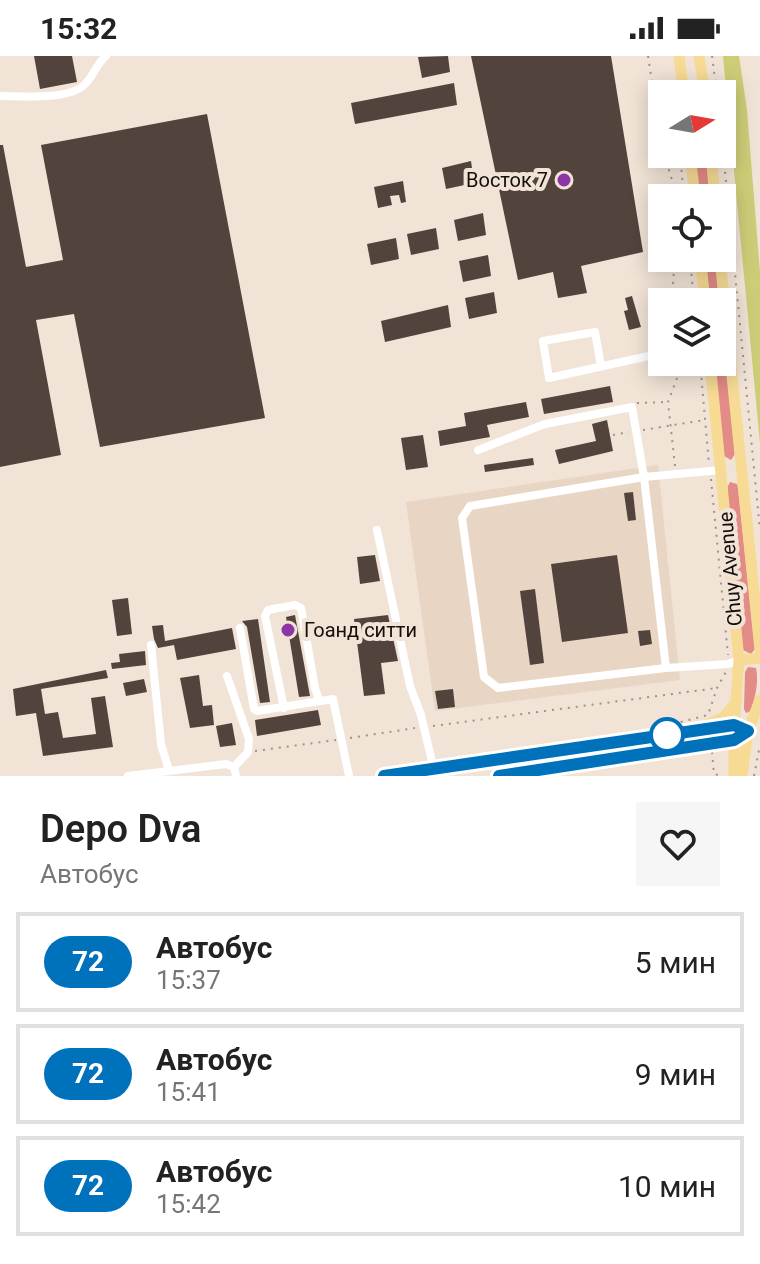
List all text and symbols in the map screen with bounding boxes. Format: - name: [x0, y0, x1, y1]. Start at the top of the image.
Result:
- text: 15:32: [40, 11, 117, 46]
- north arrow: [648, 80, 736, 168]
- map controls: [648, 80, 736, 376]
- place label: Восток 7: [466, 168, 548, 192]
- marker: Восток 7: [555, 171, 573, 189]
- button: locate: [648, 184, 736, 272]
- button: layers: [648, 288, 736, 376]
- street label: Chuy Avenue: [713, 511, 747, 627]
- place label: Гоанд ситти: [304, 618, 417, 642]
- marker: Гоанд ситти: [279, 621, 297, 639]
- unlabelled marker: [650, 718, 684, 752]
- button: heart: [636, 802, 720, 886]
- text: Depo Dva: [40, 807, 201, 851]
- text: Автобус: [40, 859, 139, 889]
- text: Автобус: [156, 930, 272, 965]
- text: 72: [72, 945, 104, 978]
- text: 5 мин: [635, 945, 716, 980]
- text: 15:37: [156, 965, 221, 995]
- text: Автобус: [156, 1042, 272, 1077]
- text: 72: [72, 1057, 104, 1090]
- text: 9 мин: [635, 1057, 716, 1092]
- text: 15:41: [156, 1077, 221, 1107]
- text: Автобус: [156, 1154, 272, 1189]
- text: 72: [72, 1169, 104, 1202]
- text: 10 мин: [618, 1169, 716, 1204]
- text: 15:42: [156, 1189, 221, 1219]

